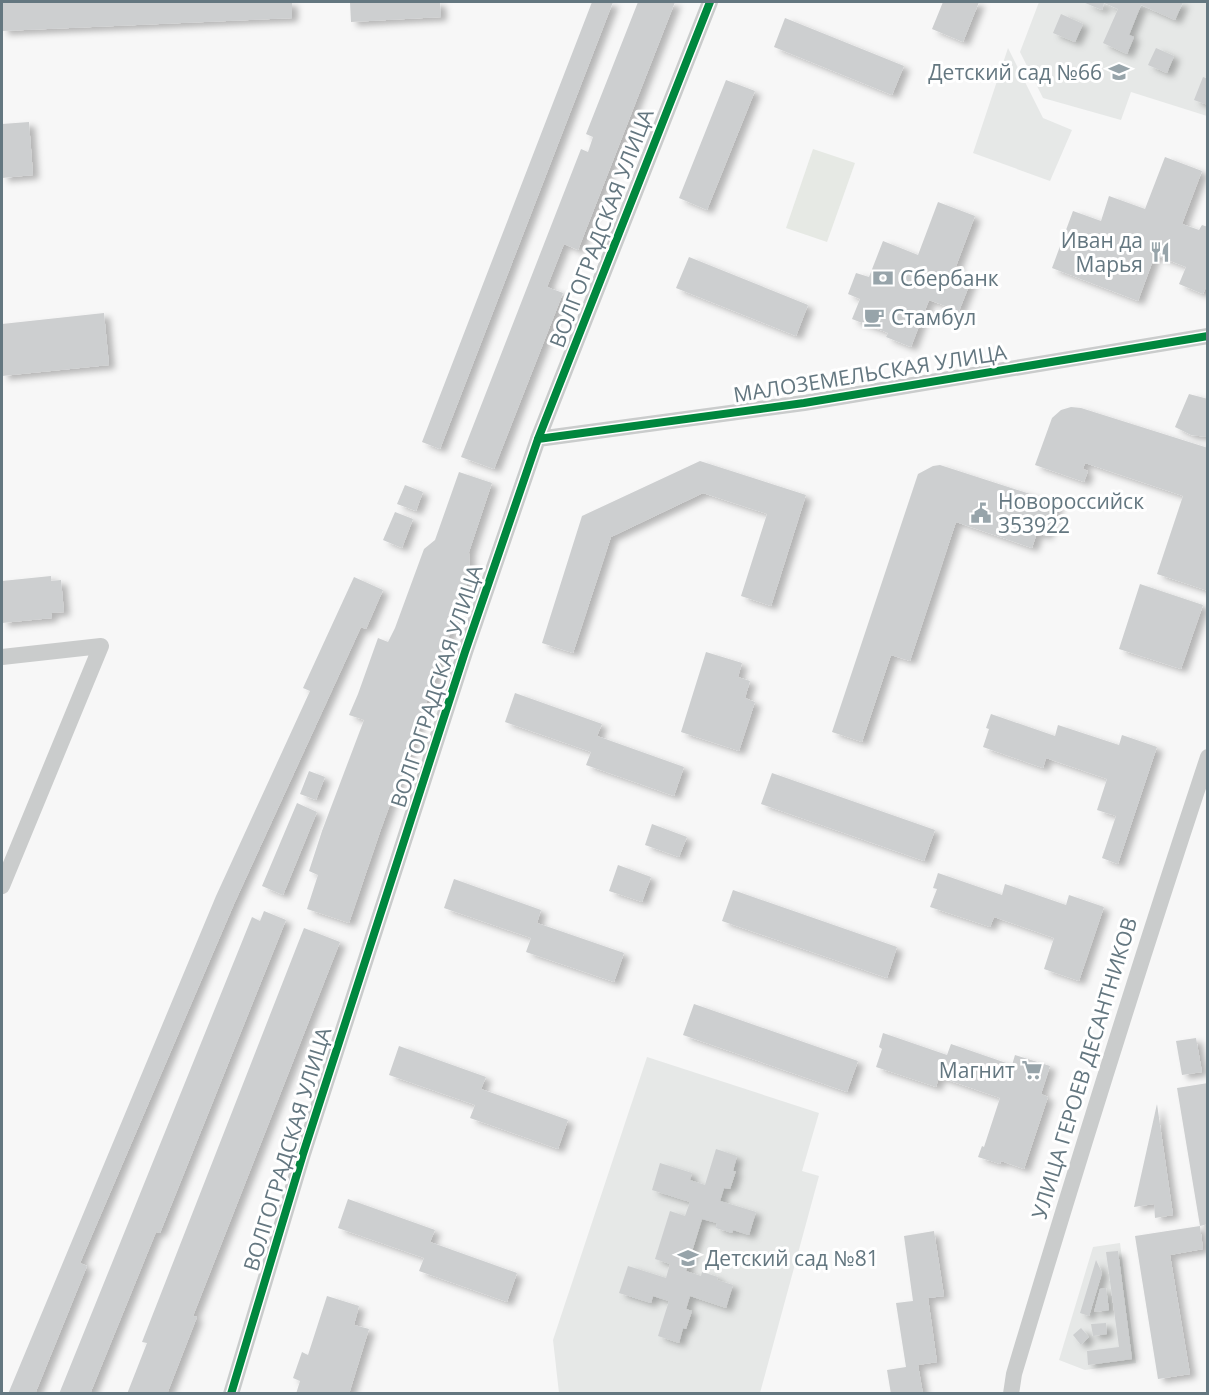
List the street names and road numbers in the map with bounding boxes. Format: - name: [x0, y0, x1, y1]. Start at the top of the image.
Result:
- street label: ВОЛГОГРАДСКАЯ УЛИЦА: [542, 104, 660, 351]
- street label: МАЛОЗЕМЕЛЬСКАЯ УЛИЦА: [731, 337, 1009, 408]
- street label: ВОЛГОГРАДСКАЯ УЛИЦА: [383, 560, 489, 811]
- street label: УЛИЦА ГЕРОЕВ ДЕСАНТНИКОВ: [1025, 914, 1143, 1222]
- street label: ВОЛГОГРАДСКАЯ УЛИЦА: [237, 1023, 338, 1274]

